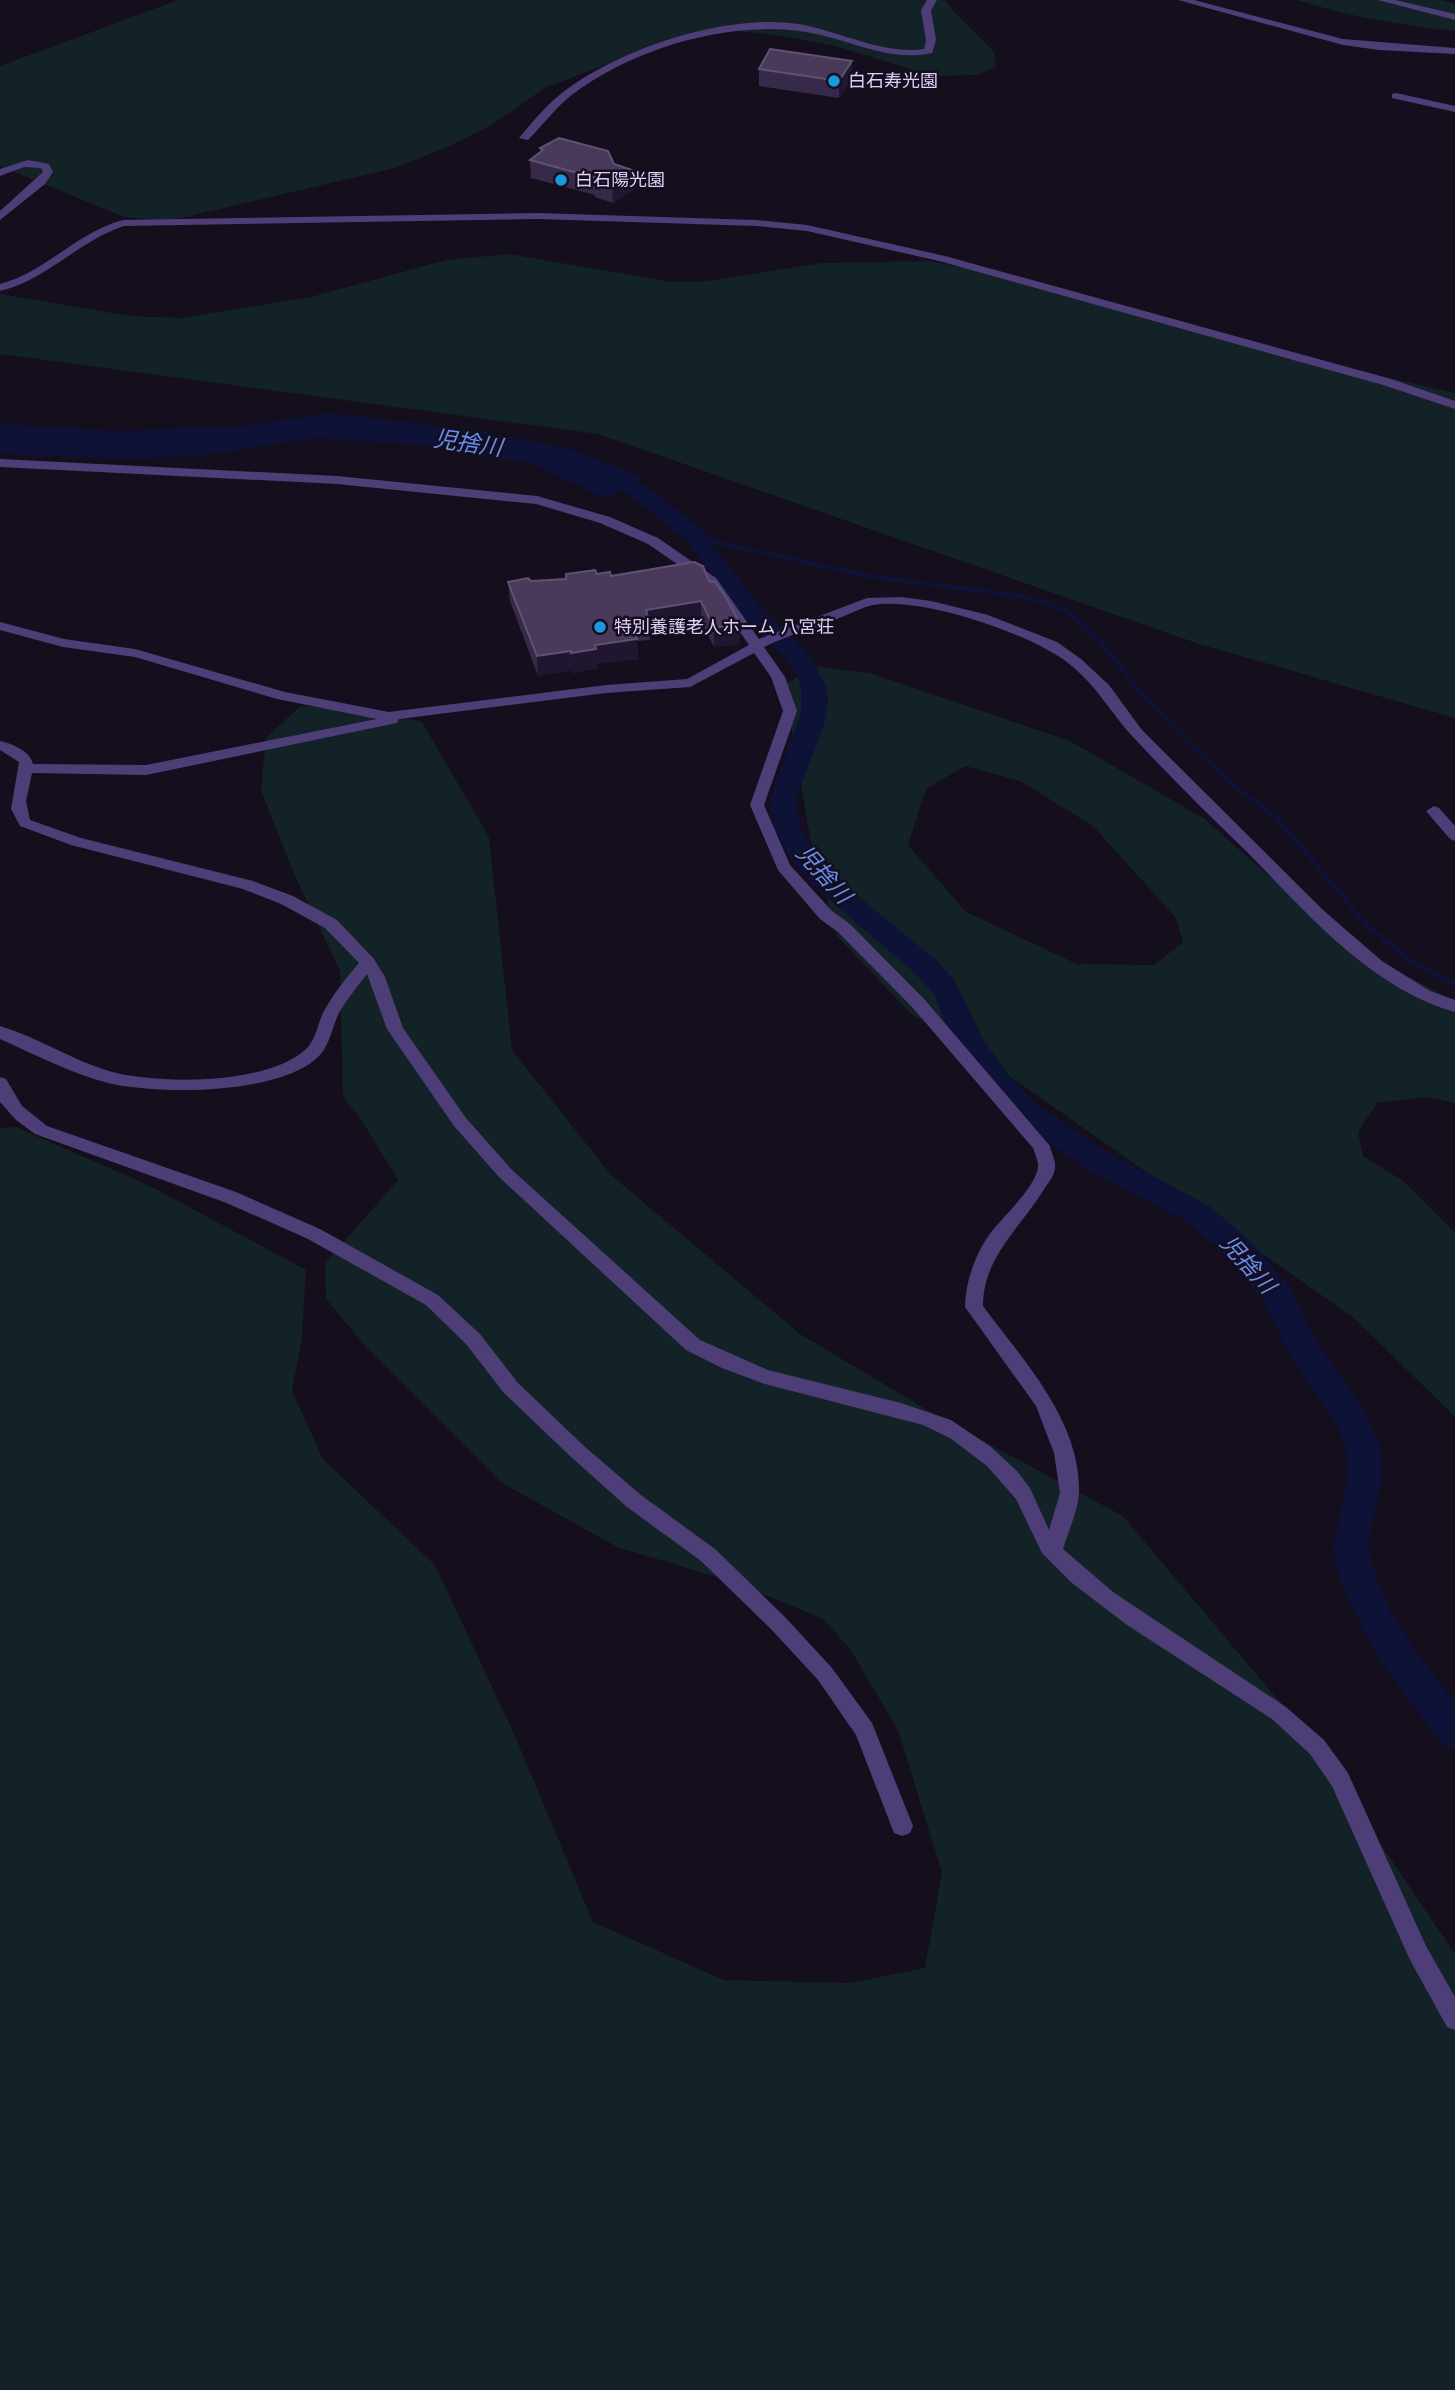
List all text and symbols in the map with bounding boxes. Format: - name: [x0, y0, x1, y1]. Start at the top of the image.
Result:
- place label: 白石寿光園: [848, 69, 938, 92]
- marker: 白石寿光園: [826, 73, 842, 89]
- place label: 白石陽光園: [575, 168, 665, 191]
- marker: 白石陽光園: [553, 172, 569, 188]
- water label: 児捨川: [432, 423, 507, 462]
- place label: 特別養護老人ホーム 八宮荘: [614, 615, 834, 638]
- marker: 特別養護老人ホーム 八宮荘: [592, 619, 608, 635]
- water label: 児捨川: [791, 838, 860, 911]
- water label: 児捨川: [1215, 1228, 1284, 1301]

